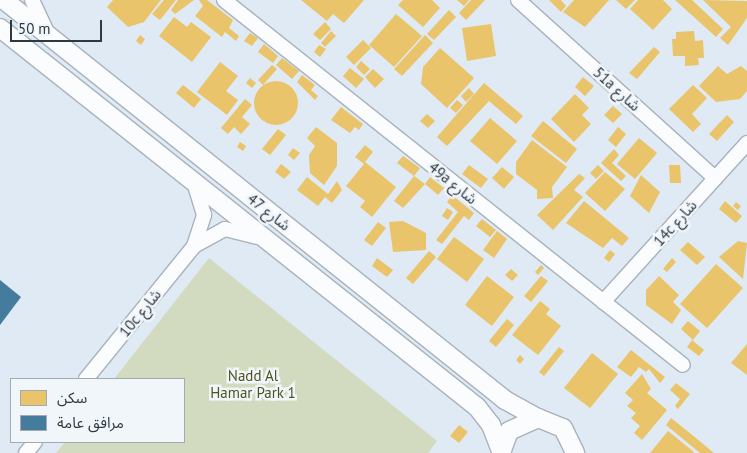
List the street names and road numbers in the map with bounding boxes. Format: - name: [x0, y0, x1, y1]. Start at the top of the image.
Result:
- street label: 51a شارع: [590, 63, 644, 115]
- street label: 49a شارع: [425, 158, 481, 208]
- street label: شارع 47: [244, 190, 294, 234]
- street label: 14c شارع: [649, 196, 701, 250]
- street label: 10c شارع: [115, 285, 165, 341]

